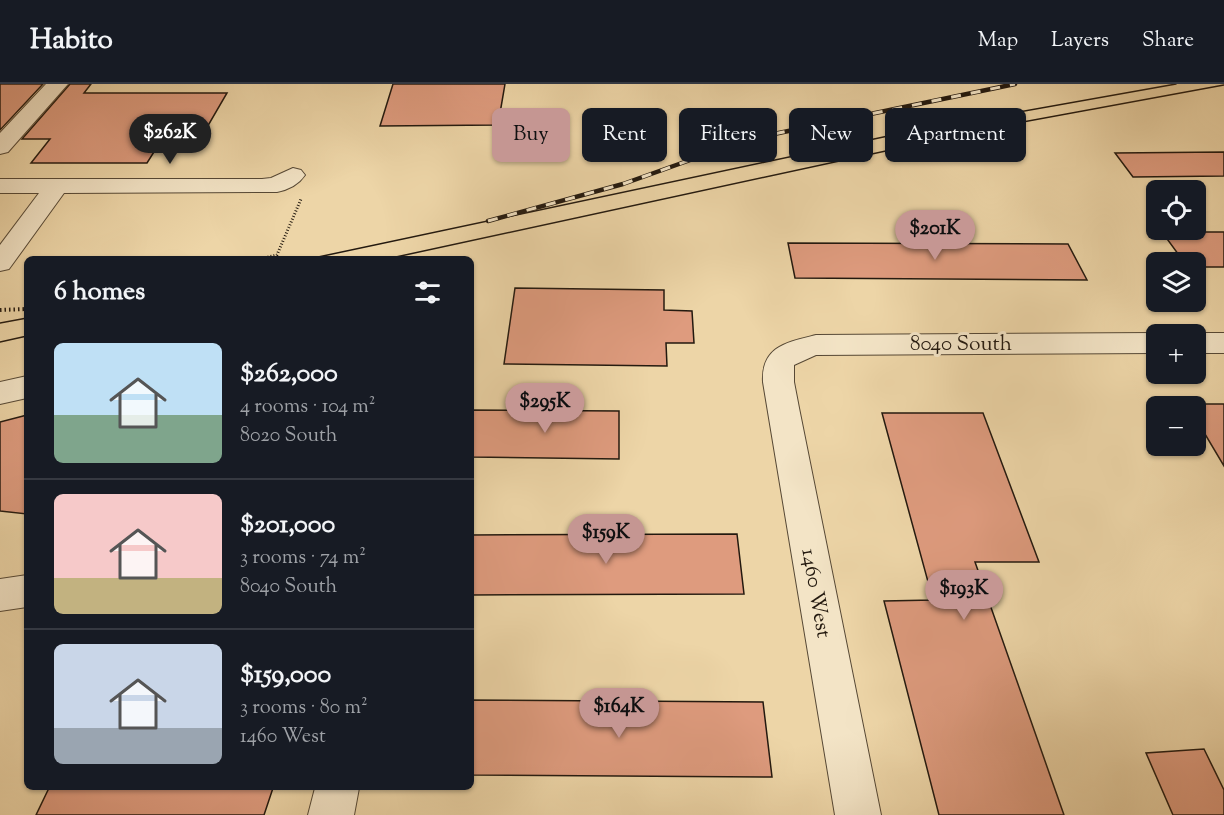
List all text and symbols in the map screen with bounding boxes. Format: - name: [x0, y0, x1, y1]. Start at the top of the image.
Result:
- text: Habito: [30, 21, 113, 61]
- text: Map: [978, 26, 1018, 56]
- text: Layers: [1051, 26, 1109, 56]
- text: Share: [1142, 26, 1194, 56]
- chip: Buy: [492, 108, 570, 162]
- chip: Rent: [582, 108, 667, 162]
- chip: Filters: [679, 108, 777, 162]
- chip: New: [789, 108, 873, 162]
- chip: Apartment: [885, 108, 1026, 162]
- pin: $262K: [128, 114, 212, 165]
- text: $262K: [143, 119, 197, 148]
- map controls: [1146, 180, 1206, 456]
- button: locate: [1146, 180, 1206, 240]
- pin: $201K: [893, 210, 977, 261]
- text: $201K: [909, 215, 961, 244]
- button: layers: [1146, 252, 1206, 312]
- text: 6 homes: [54, 274, 145, 311]
- icon: filters: [411, 276, 444, 309]
- button: +: [1146, 324, 1206, 384]
- street label: 8040 South: [910, 330, 1012, 360]
- text: $262,000: [240, 356, 338, 393]
- icon: home: [102, 367, 174, 439]
- pin: $295K: [503, 383, 587, 434]
- text: $295K: [519, 388, 571, 417]
- text: 4 rooms · 104 m²: [240, 393, 376, 422]
- button: −: [1146, 396, 1206, 456]
- text: 8020 South: [240, 422, 338, 451]
- text: $201,000: [240, 507, 335, 544]
- pin: $159K: [564, 514, 648, 565]
- icon: home: [102, 518, 174, 590]
- text: $159K: [582, 519, 630, 548]
- text: 3 rooms · 74 m²: [240, 544, 366, 573]
- street label: 1460 West: [792, 546, 838, 640]
- pin: $193K: [922, 570, 1006, 621]
- text: 8040 South: [240, 573, 337, 602]
- text: $193K: [939, 575, 989, 604]
- text: $159,000: [240, 657, 331, 694]
- icon: home: [102, 668, 174, 740]
- pin: $164K: [577, 688, 661, 739]
- text: $164K: [593, 693, 645, 722]
- text: 3 rooms · 80 m²: [240, 694, 368, 723]
- text: 1460 West: [240, 723, 326, 752]

